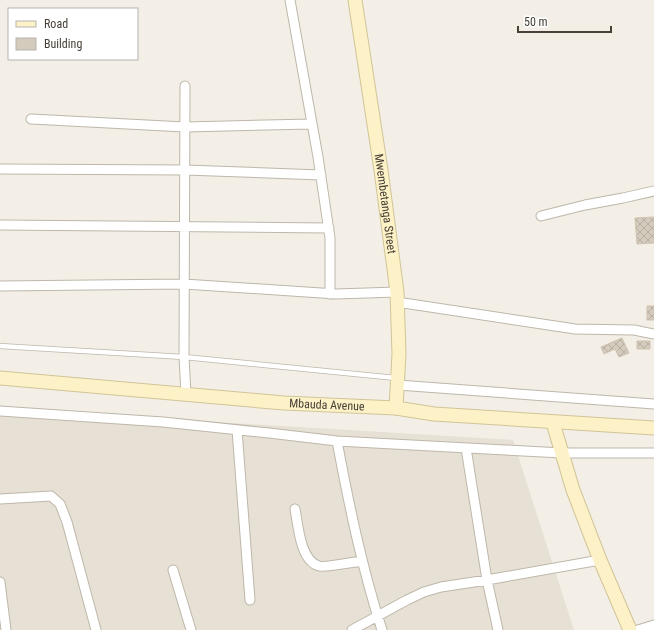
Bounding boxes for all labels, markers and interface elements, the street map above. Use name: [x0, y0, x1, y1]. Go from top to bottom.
legend: [8, 8, 138, 60]
scale bar: [518, 8, 611, 34]
text: 50 m: [524, 15, 548, 29]
text: Road: [44, 17, 68, 31]
text: Building: [44, 37, 82, 51]
street label: Mwembetanga Street: [372, 153, 399, 255]
street label: Mbauda Avenue: [289, 396, 365, 414]

